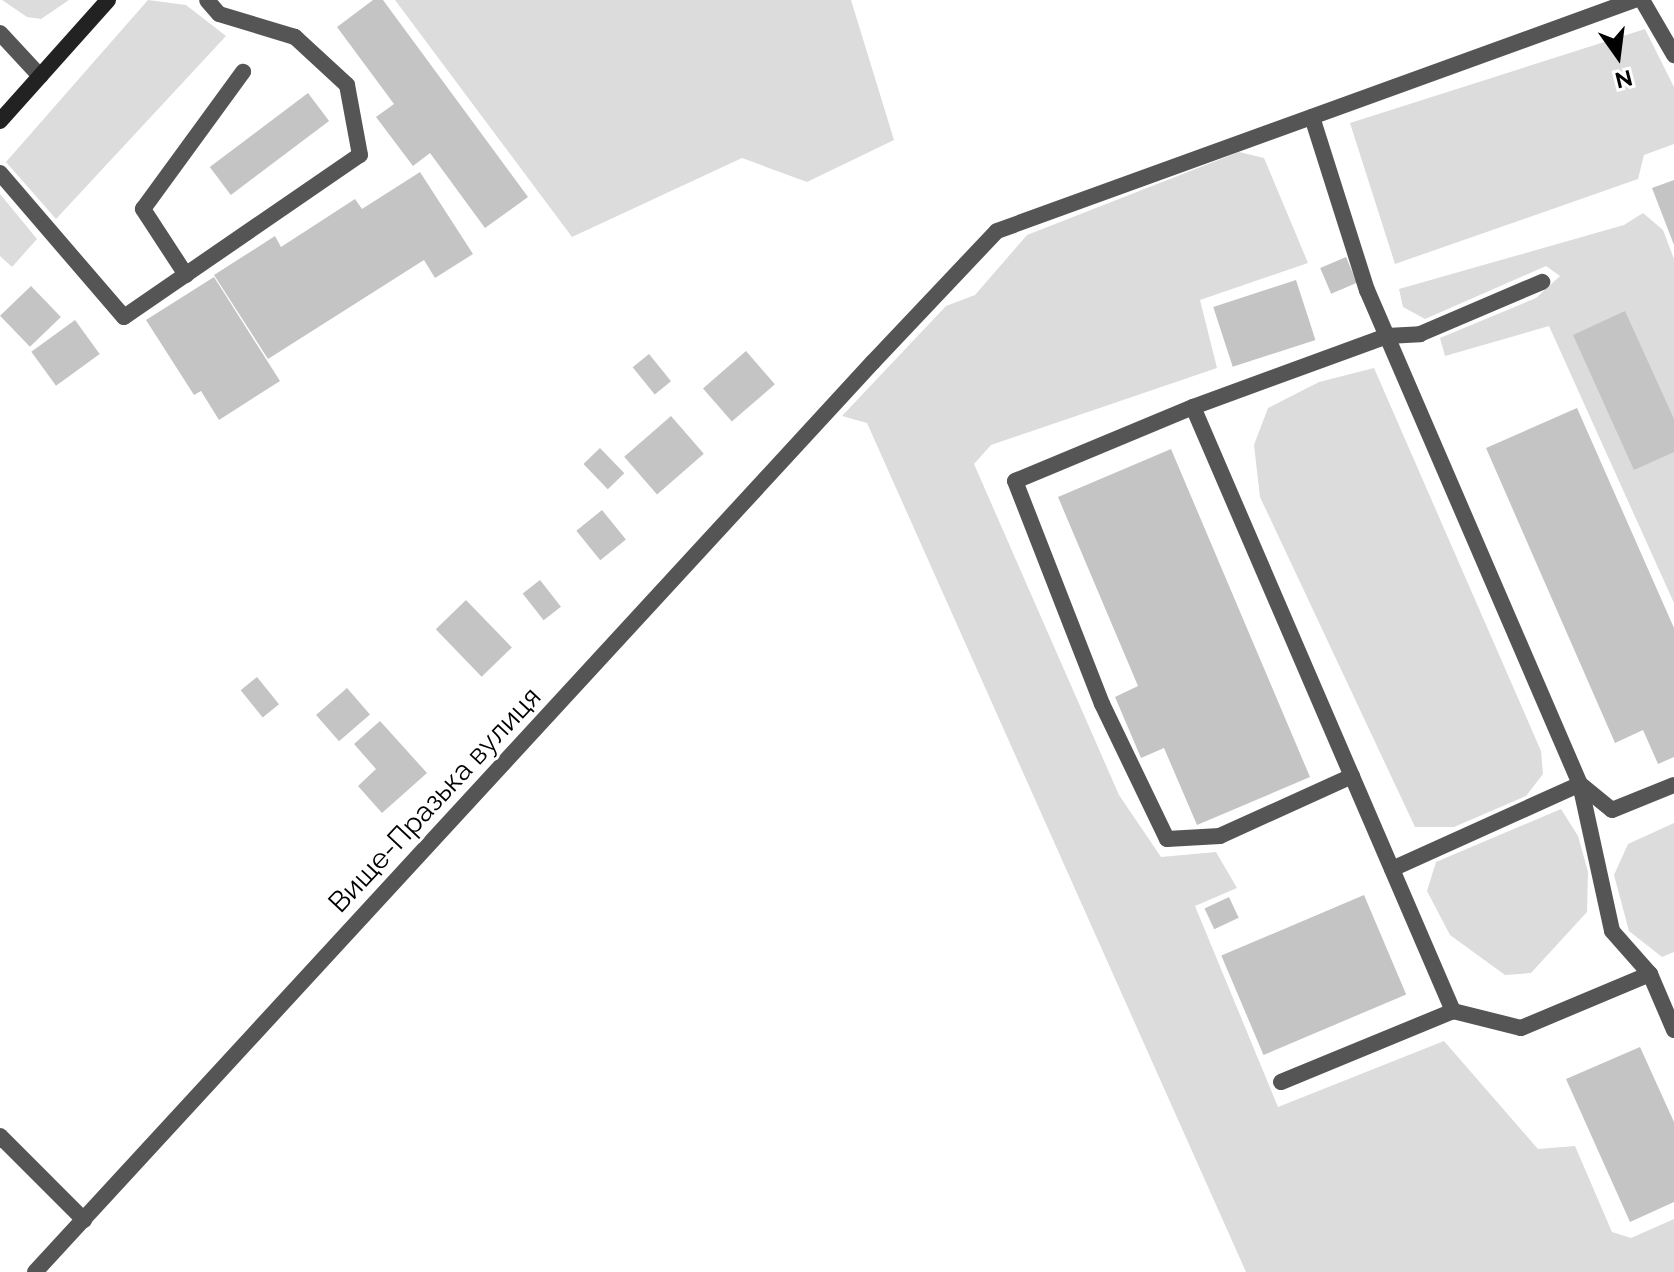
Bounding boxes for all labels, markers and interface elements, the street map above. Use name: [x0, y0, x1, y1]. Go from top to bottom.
north arrow: [1578, 16, 1658, 96]
text: N: [1613, 65, 1635, 94]
street label: Вище-Празька вулиця: [322, 680, 548, 920]

